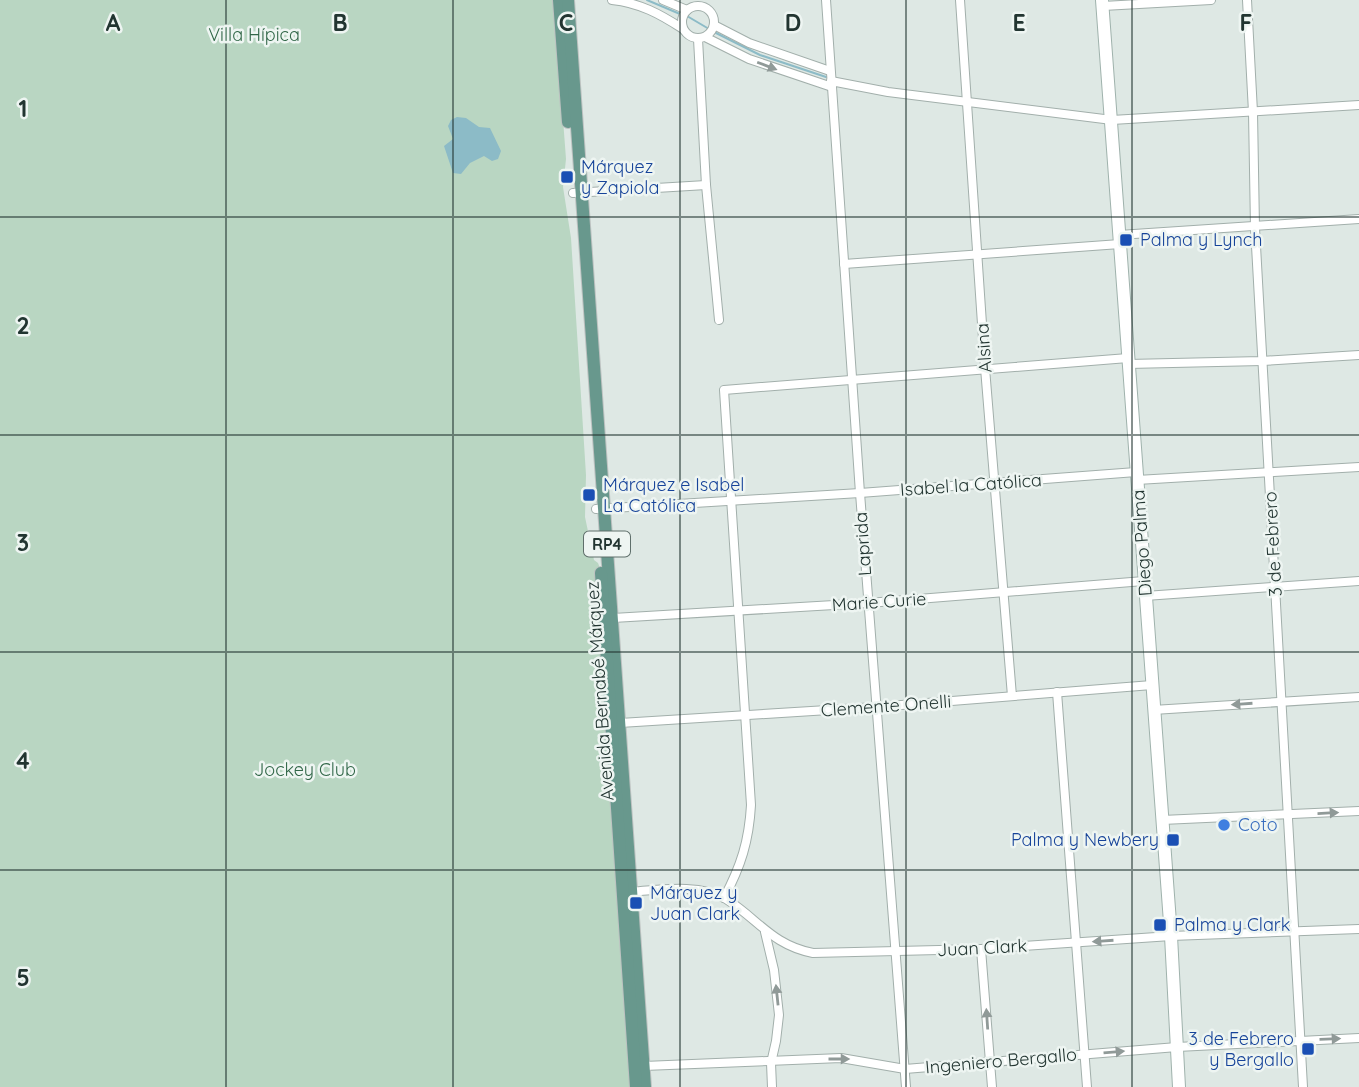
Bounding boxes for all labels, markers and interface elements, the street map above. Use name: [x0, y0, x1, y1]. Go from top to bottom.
text: A: [106, 8, 121, 37]
text: B: [332, 8, 348, 37]
text: C: [559, 8, 573, 37]
text: D: [785, 8, 801, 37]
text: E: [1012, 8, 1026, 37]
text: F: [1240, 8, 1252, 37]
park label: Villa Hípica: [208, 23, 300, 46]
one-way arrow: [756, 61, 777, 72]
text: 1: [19, 94, 27, 123]
place label: Márquez y Zapiola: [581, 155, 659, 199]
marker: Márquez y Zapiola: [559, 169, 575, 185]
place label: Palma y Lynch: [1140, 228, 1262, 251]
marker: Palma y Lynch: [1118, 232, 1134, 248]
text: 2: [16, 311, 30, 340]
street label: Alsina: [970, 323, 997, 373]
street label: Isabel la Católica: [899, 468, 1043, 501]
place label: Márquez e Isabel La Católica: [603, 473, 744, 517]
marker: Márquez e Isabel La Católica: [581, 487, 597, 503]
street label: Diego Palma: [1126, 489, 1157, 597]
street label: 3 de Febrero: [1258, 491, 1287, 597]
street label: Laprida: [849, 511, 876, 577]
text: 3: [17, 528, 29, 557]
road number: RP4: [584, 531, 630, 556]
street label: Avenida Bernabé Márquez: [580, 580, 619, 802]
street label: Marie Curie: [831, 587, 927, 616]
street label: Clemente Onelli: [820, 689, 952, 722]
one-way arrow: [1231, 699, 1253, 710]
text: 4: [16, 746, 30, 775]
park label: Jockey Club: [254, 758, 356, 781]
one-way arrow: [1317, 807, 1339, 818]
place label: Coto: [1238, 813, 1278, 836]
marker: Coto: [1216, 817, 1232, 833]
place label: Palma y Newbery: [1011, 828, 1159, 851]
marker: Palma y Newbery: [1165, 832, 1181, 848]
place label: Márquez y Juan Clark: [650, 881, 740, 925]
marker: Márquez y Juan Clark: [628, 895, 644, 911]
place label: Palma y Clark: [1174, 913, 1290, 936]
marker: Palma y Clark: [1152, 917, 1168, 933]
street label: Juan Clark: [936, 934, 1028, 961]
one-way arrow: [1092, 936, 1114, 947]
text: 5: [16, 963, 30, 992]
one-way arrow: [772, 984, 783, 1006]
one-way arrow: [981, 1008, 992, 1030]
place label: 3 de Febrero y Bergallo: [1189, 1027, 1294, 1071]
one-way arrow: [1319, 1034, 1341, 1045]
marker: 3 de Febrero y Bergallo: [1300, 1041, 1316, 1057]
street label: Ingeniero Bergallo: [924, 1042, 1078, 1079]
one-way arrow: [1103, 1046, 1125, 1057]
one-way arrow: [828, 1053, 850, 1065]

